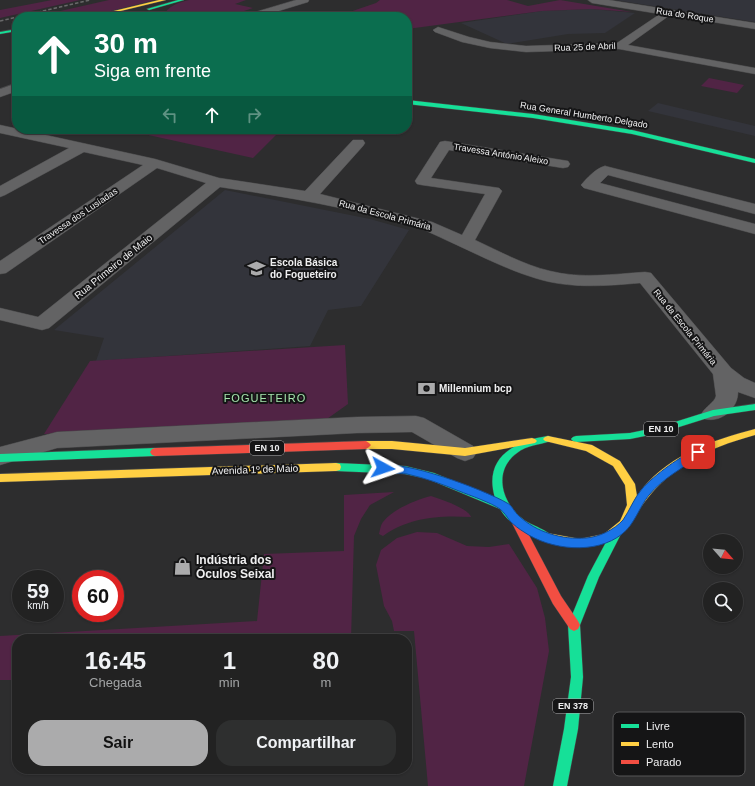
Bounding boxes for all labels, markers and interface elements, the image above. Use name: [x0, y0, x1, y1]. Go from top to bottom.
street label: Rua do Roque: [656, 6, 714, 24]
icon: ahead: [28, 28, 80, 80]
text: 30 m: [94, 28, 158, 59]
street label: Rua 25 de Abril: [554, 41, 616, 53]
text: Siga em frente: [94, 61, 211, 81]
street label: Rua General Humberto Delgado: [519, 100, 649, 130]
icon: left: [159, 104, 181, 126]
icon: ahead: [201, 104, 223, 126]
icon: right: [243, 104, 265, 126]
street label: Travessa António Aleixo: [453, 142, 549, 166]
street label: Travessa dos Lusíadas: [37, 186, 120, 246]
street label: Rua da Escola Primária: [338, 198, 432, 232]
street label: Rua Primeiro de Maio: [72, 231, 155, 301]
place label: Escola Básica do Fogueteiro: [270, 257, 338, 280]
school or university icon: Escola Básica do Fogueteiro: [247, 258, 267, 278]
street label: Rua da Escola Primária: [651, 287, 719, 367]
bank icon: Millennium bcp: [416, 378, 436, 398]
place label: Millennium bcp: [439, 383, 512, 394]
district label: FOGUETEIRO: [224, 392, 306, 404]
road number: EN 10: [644, 422, 678, 436]
pin: [681, 435, 715, 469]
road number: EN 10: [250, 441, 284, 455]
icon: arrive: [687, 441, 709, 463]
position arrow: [362, 447, 404, 489]
street label: Avenida 1º de Maio: [212, 462, 299, 477]
north arrow: [703, 534, 743, 574]
map controls: [703, 534, 743, 622]
place label: Indústria dos Óculos Seixal: [196, 553, 275, 581]
shop icon: Indústria dos Óculos Seixal: [173, 557, 193, 577]
speed limit sign: 60: [72, 570, 124, 622]
text: 59: [27, 580, 49, 602]
button: search: [703, 582, 743, 622]
text: km/h: [27, 600, 49, 611]
text: 16:45: [85, 647, 146, 674]
text: 1: [223, 647, 236, 674]
text: 80: [313, 647, 339, 674]
text: Chegada: [89, 675, 142, 690]
text: min: [219, 675, 240, 690]
text: m: [320, 675, 331, 690]
road number: EN 378: [553, 699, 593, 713]
legend: [613, 712, 745, 776]
button: Sair: [28, 720, 208, 766]
button: Compartilhar: [216, 720, 396, 766]
text: Livre: [646, 720, 670, 732]
text: Lento: [646, 738, 674, 750]
text: Parado: [646, 756, 681, 768]

